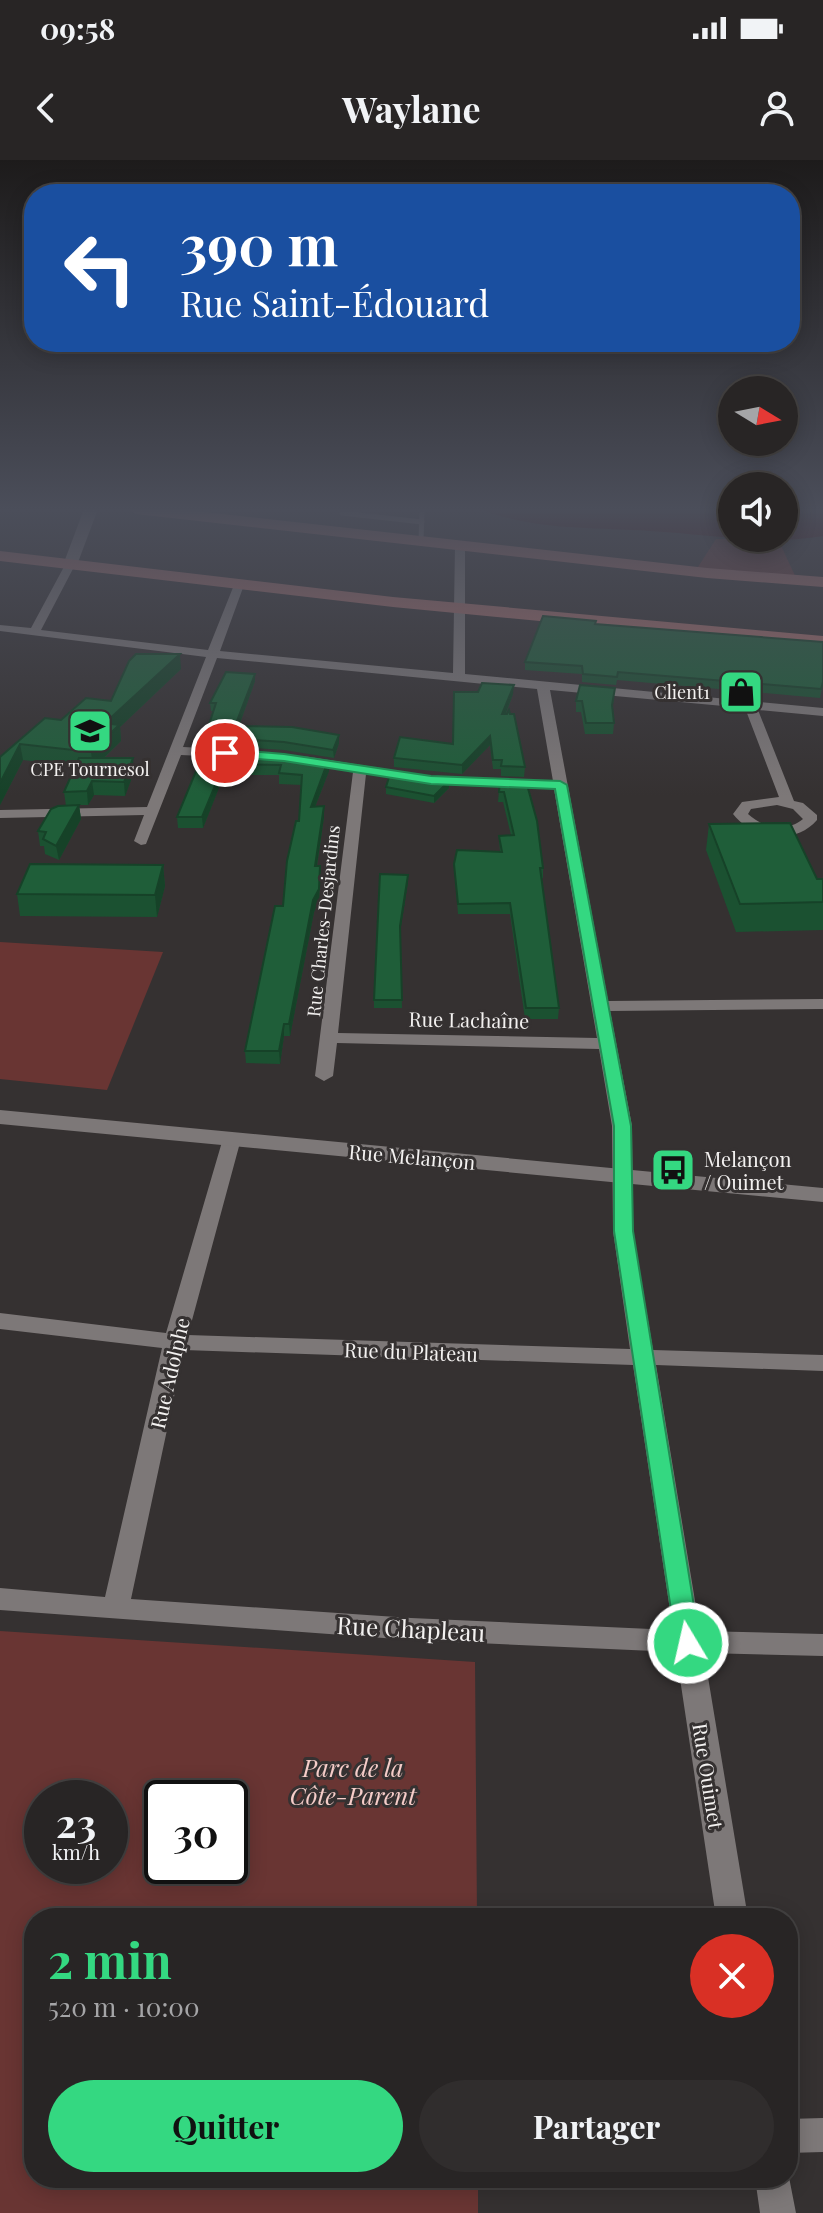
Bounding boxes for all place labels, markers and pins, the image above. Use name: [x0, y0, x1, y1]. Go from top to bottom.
shop icon: Client1: [717, 668, 765, 716]
place label: Client1: [654, 680, 710, 704]
school or university icon: CPE Tournesol: [66, 707, 114, 755]
pin: [191, 719, 259, 787]
place label: CPE Tournesol: [30, 757, 150, 781]
place label: Melançon / Ouimet: [704, 1145, 791, 1195]
bus stop icon: Melançon / Ouimet: [649, 1146, 697, 1194]

